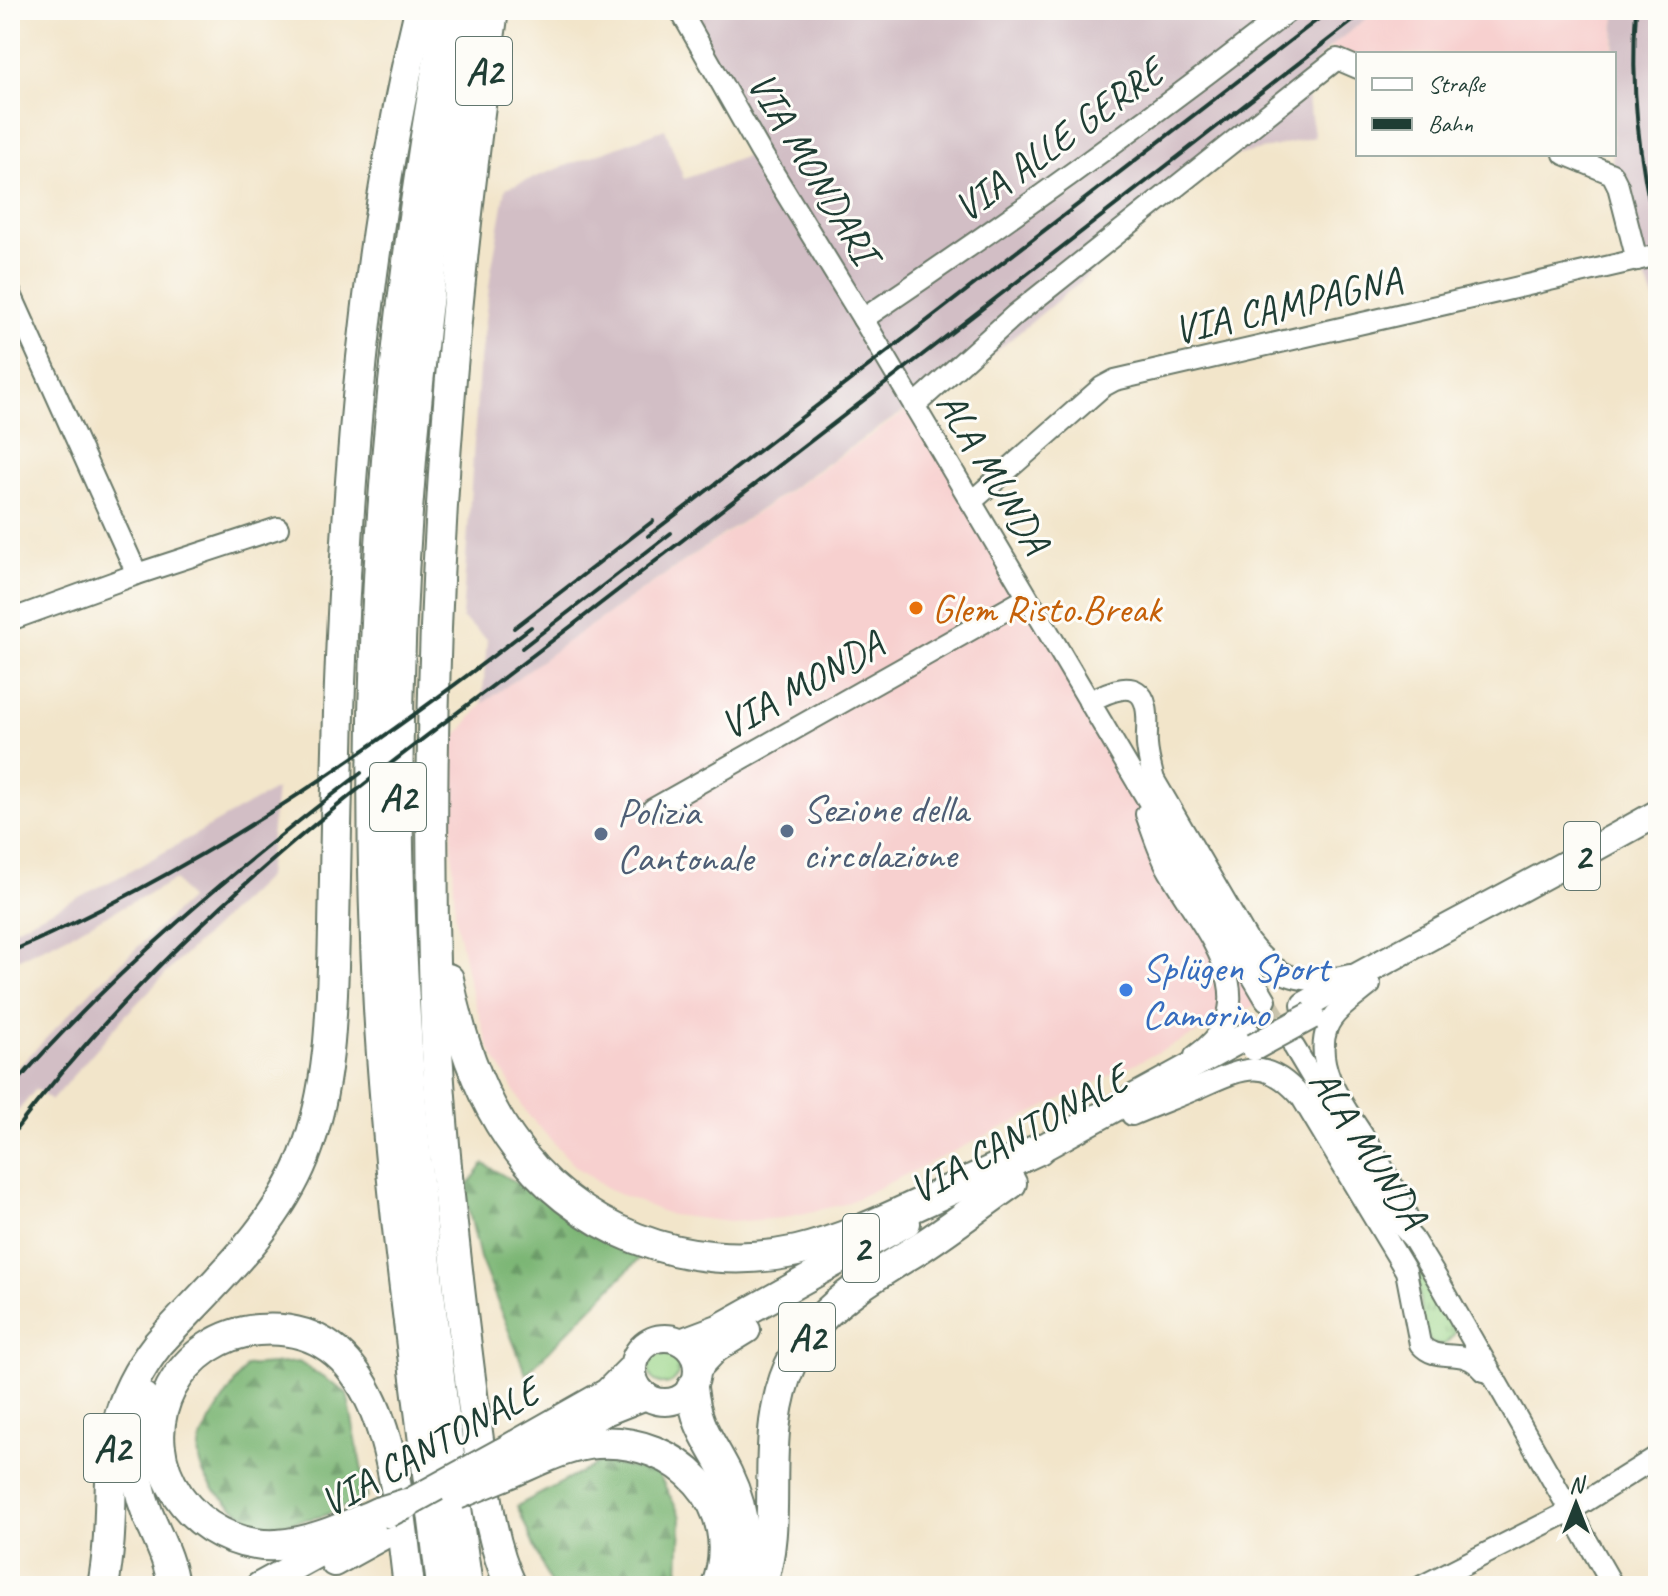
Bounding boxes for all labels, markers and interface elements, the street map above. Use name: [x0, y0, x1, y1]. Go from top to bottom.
road number: A2: [456, 37, 512, 105]
street label: VIA ALLE GERRE: [944, 44, 1177, 233]
legend: [1356, 52, 1616, 156]
street label: VIA MONDARI: [736, 63, 894, 279]
text: Straße: [1428, 69, 1487, 99]
text: Bahn: [1428, 109, 1473, 139]
street label: VIA CAMPAGNA: [1169, 254, 1407, 355]
street label: ALA MUNDA: [925, 382, 1062, 564]
place label: Glem Risto.Break: [932, 584, 1163, 634]
marker: Glem Risto.Break: [907, 599, 925, 617]
street label: VIA MONDA: [711, 619, 894, 750]
road number: A2: [370, 763, 426, 831]
place label: Sezione della circolazione: [803, 784, 972, 880]
place label: Polizia Cantonale: [617, 787, 756, 883]
marker: Sezione della circolazione: [778, 822, 796, 840]
road number: 2: [1564, 822, 1600, 890]
marker: Polizia Cantonale: [592, 825, 610, 843]
place label: Splügen Sport Camorino: [1142, 943, 1333, 1039]
marker: Splügen Sport Camorino: [1117, 981, 1135, 999]
street label: VIA CANTONALE: [900, 1051, 1141, 1215]
street label: ALA MUNDA: [1298, 1059, 1439, 1239]
road number: 2: [843, 1214, 879, 1282]
road number: A2: [779, 1303, 835, 1371]
street label: VIA CANTONALE: [311, 1364, 552, 1528]
road number: A2: [84, 1414, 140, 1482]
north arrow: [1536, 1464, 1616, 1544]
text: N: [1569, 1471, 1586, 1499]

